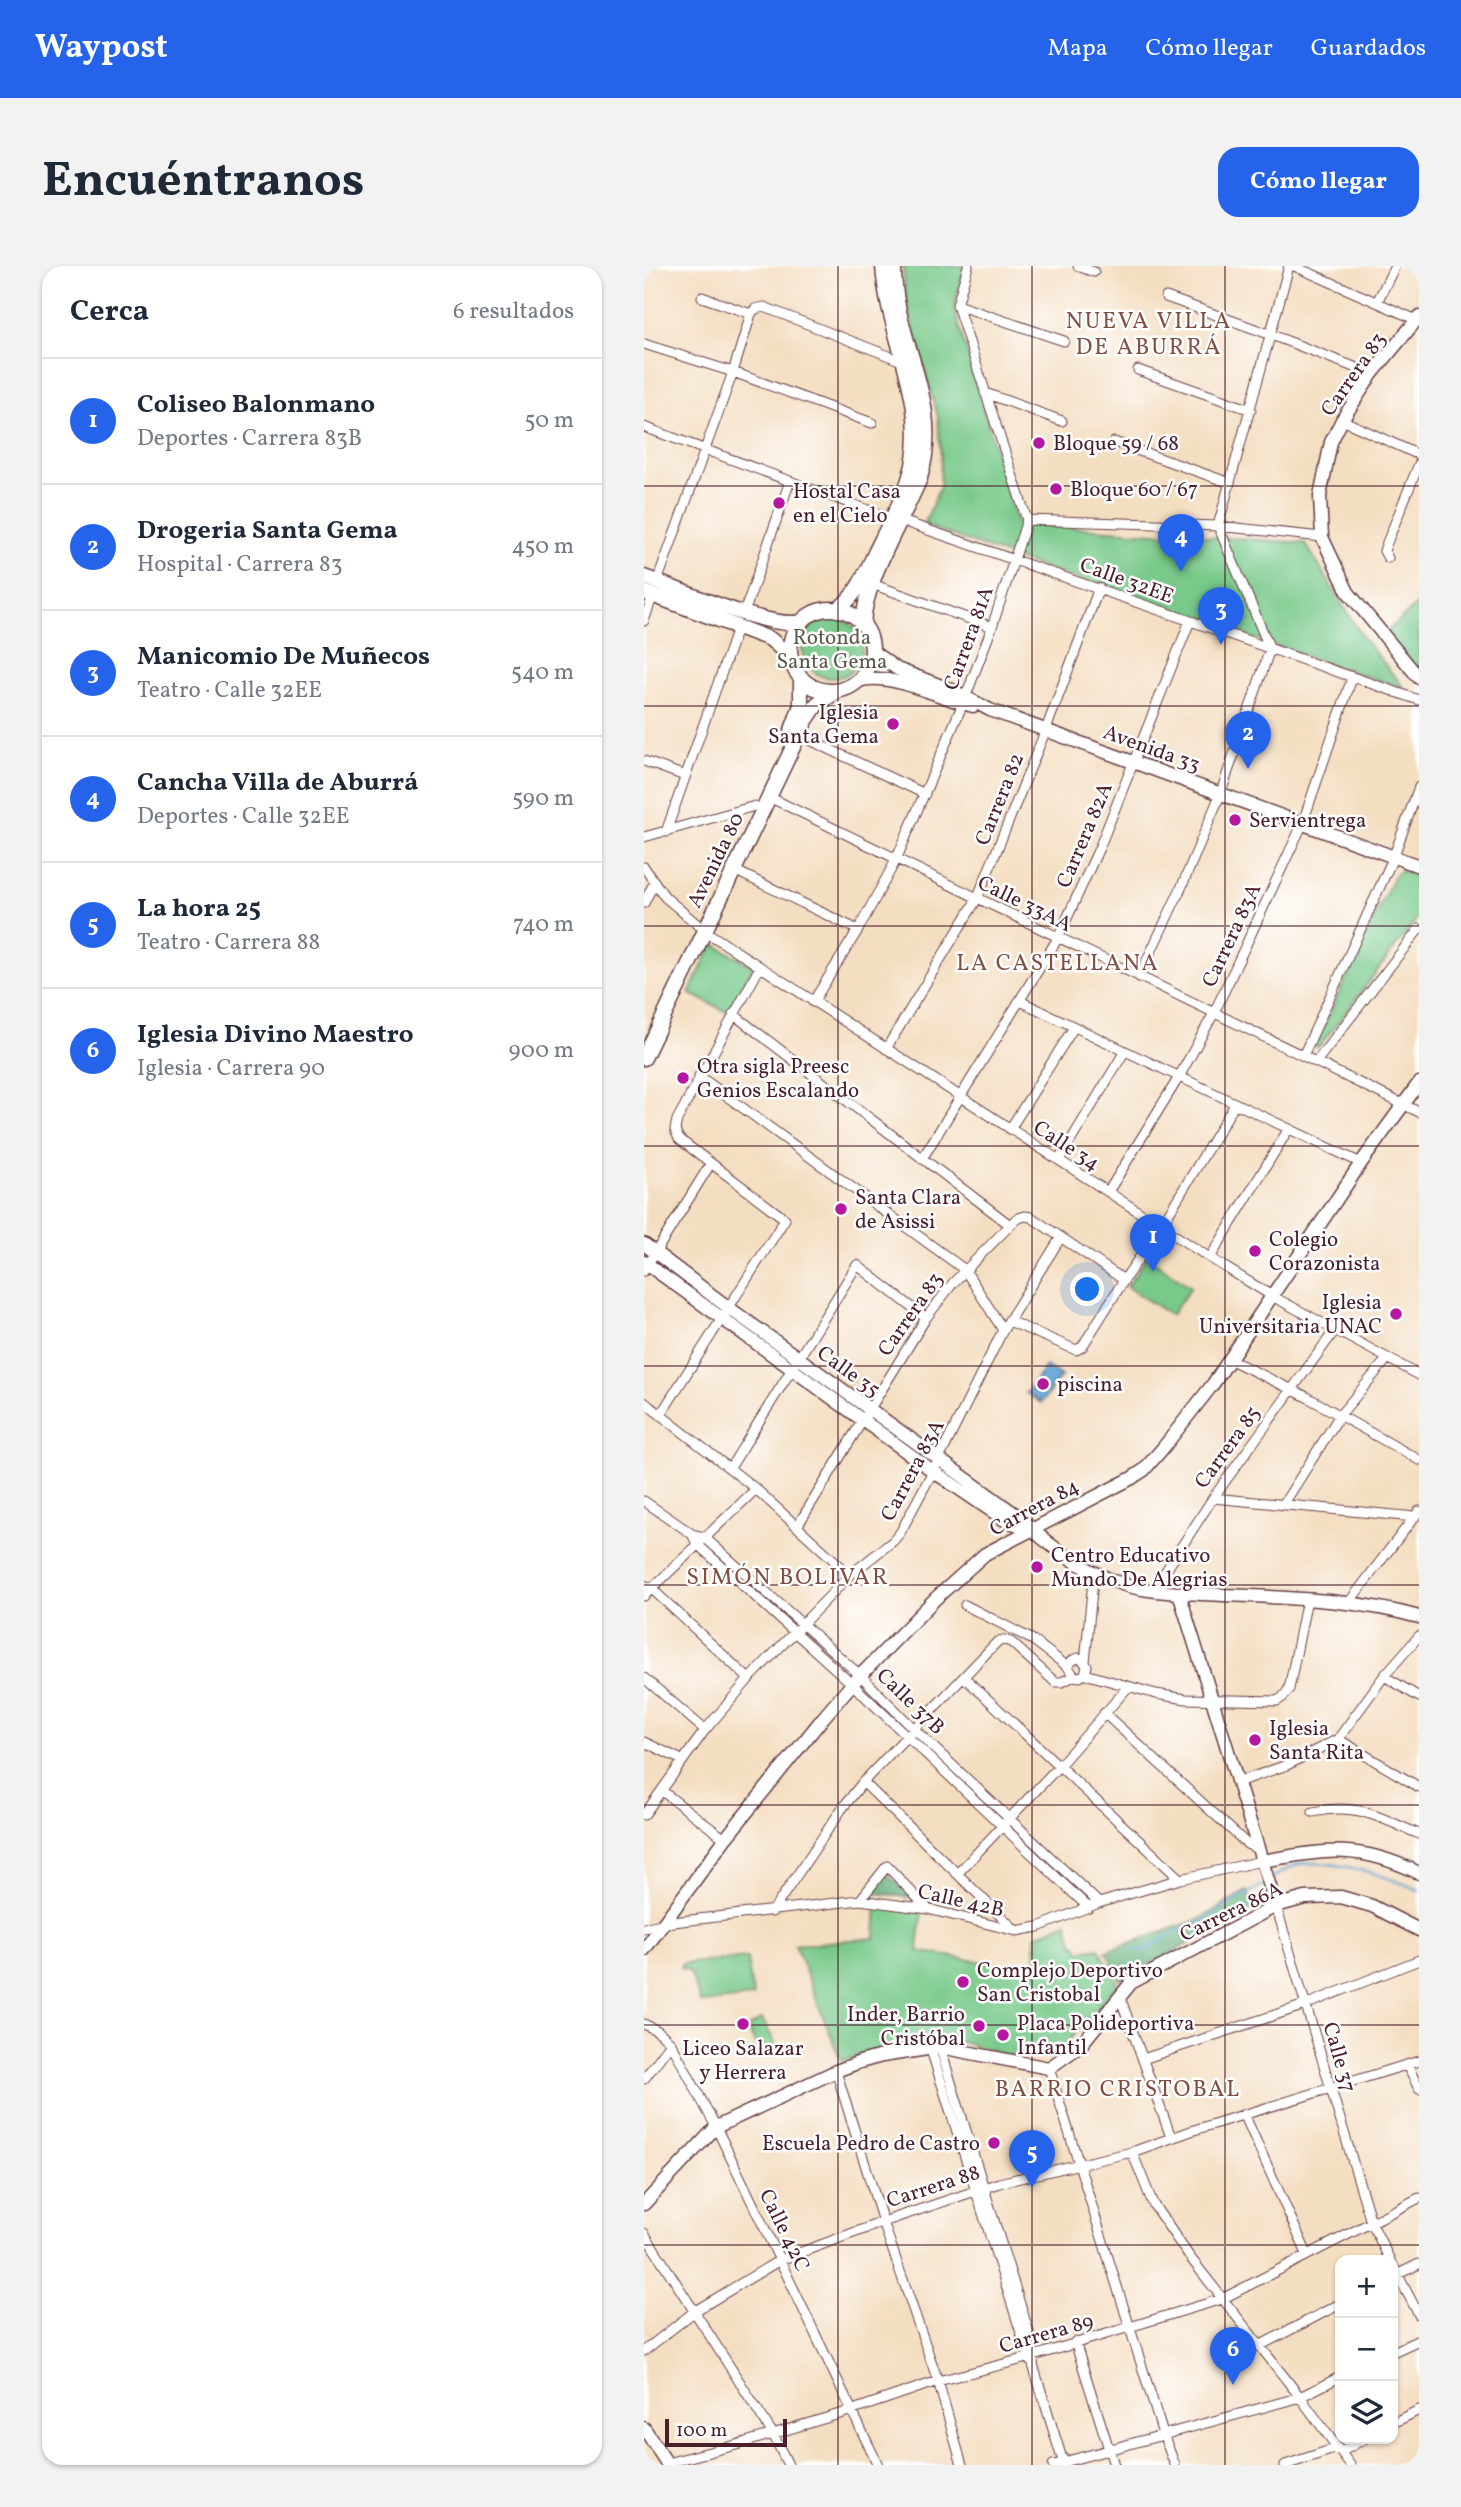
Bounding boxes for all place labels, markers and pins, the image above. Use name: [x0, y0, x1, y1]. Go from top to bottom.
place label: Bloque 59 / 68: [1053, 430, 1179, 459]
marker: Bloque 59 / 68: [1031, 435, 1047, 451]
place label: Bloque 60 / 67: [1070, 476, 1198, 505]
place label: Hostal Casa en el Cielo: [793, 478, 901, 531]
marker: Bloque 60 / 67: [1048, 481, 1064, 497]
marker: Hostal Casa en el Cielo: [771, 495, 787, 511]
pin: 4: [1158, 514, 1204, 572]
pin: 3: [1198, 587, 1244, 645]
place label: Iglesia Santa Gema: [768, 699, 879, 752]
pin: 2: [1225, 711, 1271, 769]
marker: Iglesia Santa Gema: [885, 716, 901, 732]
place label: Servientrega: [1249, 807, 1367, 836]
marker: Servientrega: [1227, 812, 1243, 828]
place label: Otra sigla Preesc Genios Escalando: [697, 1053, 859, 1106]
marker: Otra sigla Preesc Genios Escalando: [675, 1070, 691, 1086]
place label: Santa Clara de Asissi: [855, 1184, 961, 1237]
marker: Santa Clara de Asissi: [833, 1201, 849, 1217]
pin: 1: [1130, 1214, 1176, 1272]
place label: Colegio Corazonista: [1269, 1226, 1381, 1279]
marker: Colegio Corazonista: [1247, 1243, 1263, 1259]
place label: Iglesia Universitaria UNAC: [1199, 1289, 1382, 1342]
marker: Iglesia Universitaria UNAC: [1388, 1306, 1404, 1322]
place label: piscina: [1057, 1371, 1123, 1400]
marker: piscina: [1035, 1376, 1051, 1392]
place label: Centro Educativo Mundo De Alegrias: [1051, 1542, 1228, 1595]
marker: Centro Educativo Mundo De Alegrias: [1029, 1559, 1045, 1575]
place label: Iglesia Santa Rita: [1269, 1715, 1364, 1768]
marker: Iglesia Santa Rita: [1247, 1732, 1263, 1748]
place label: Complejo Deportivo San Cristobal: [977, 1957, 1163, 2010]
marker: Complejo Deportivo San Cristobal: [955, 1974, 971, 1990]
place label: Inder, Barrio Cristóbal: [847, 2001, 965, 2054]
place label: Placa Polideportiva Infantil: [1017, 2010, 1194, 2063]
marker: Liceo Salazar y Herrera: [735, 2016, 751, 2032]
marker: Inder, Barrio Cristóbal: [971, 2018, 987, 2034]
marker: Placa Polideportiva Infantil: [995, 2027, 1011, 2043]
place label: Liceo Salazar y Herrera: [682, 2035, 804, 2088]
place label: Escuela Pedro de Castro: [762, 2130, 980, 2159]
pin: 5: [1009, 2130, 1055, 2188]
marker: Escuela Pedro de Castro: [986, 2135, 1002, 2151]
pin: 6: [1210, 2327, 1256, 2385]

